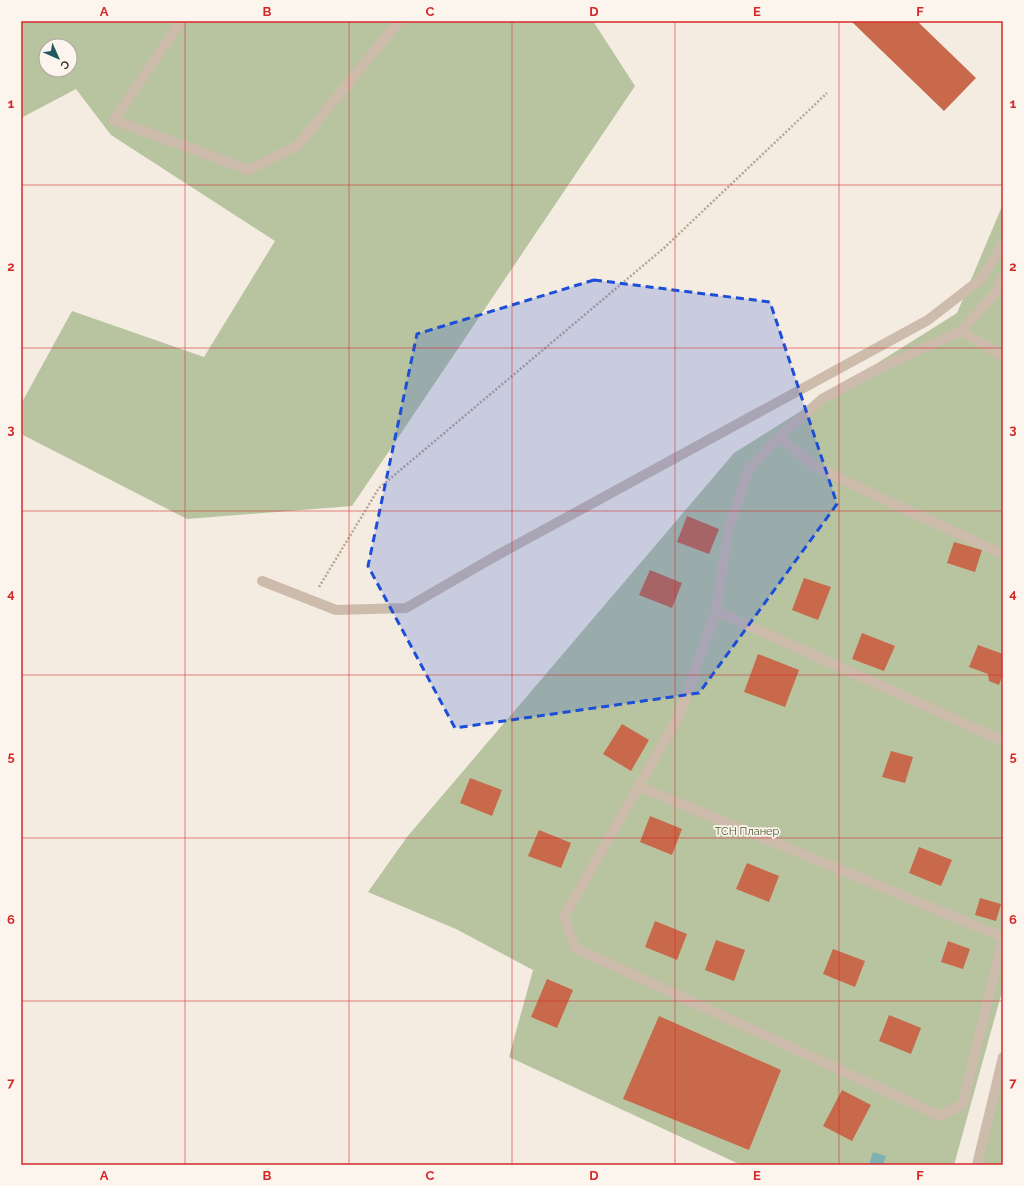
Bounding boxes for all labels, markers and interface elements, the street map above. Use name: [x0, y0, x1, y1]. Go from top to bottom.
text: A: [100, 4, 109, 19]
text: B: [263, 4, 272, 19]
text: C: [426, 4, 435, 19]
text: D: [589, 4, 599, 19]
text: E: [753, 4, 761, 19]
text: F: [916, 4, 924, 19]
north arrow: [38, 38, 78, 78]
text: С: [57, 57, 72, 72]
text: 1: [8, 96, 15, 111]
text: 1: [1010, 96, 1017, 111]
text: 2: [7, 259, 15, 274]
text: 2: [1009, 259, 1017, 274]
text: 3: [7, 422, 15, 437]
text: 3: [1009, 422, 1017, 437]
text: 4: [7, 586, 15, 601]
text: 4: [1009, 586, 1017, 601]
text: 5: [7, 749, 15, 764]
text: 5: [1009, 749, 1017, 764]
park label: ТСН Планер: [715, 825, 780, 838]
text: 6: [7, 912, 15, 927]
text: 6: [1009, 912, 1017, 927]
text: 7: [7, 1075, 15, 1090]
text: 7: [1009, 1075, 1017, 1090]
text: A: [100, 1168, 109, 1183]
text: B: [263, 1168, 272, 1183]
text: C: [426, 1168, 435, 1183]
text: D: [589, 1168, 599, 1183]
text: E: [753, 1168, 761, 1183]
text: F: [916, 1168, 924, 1183]

